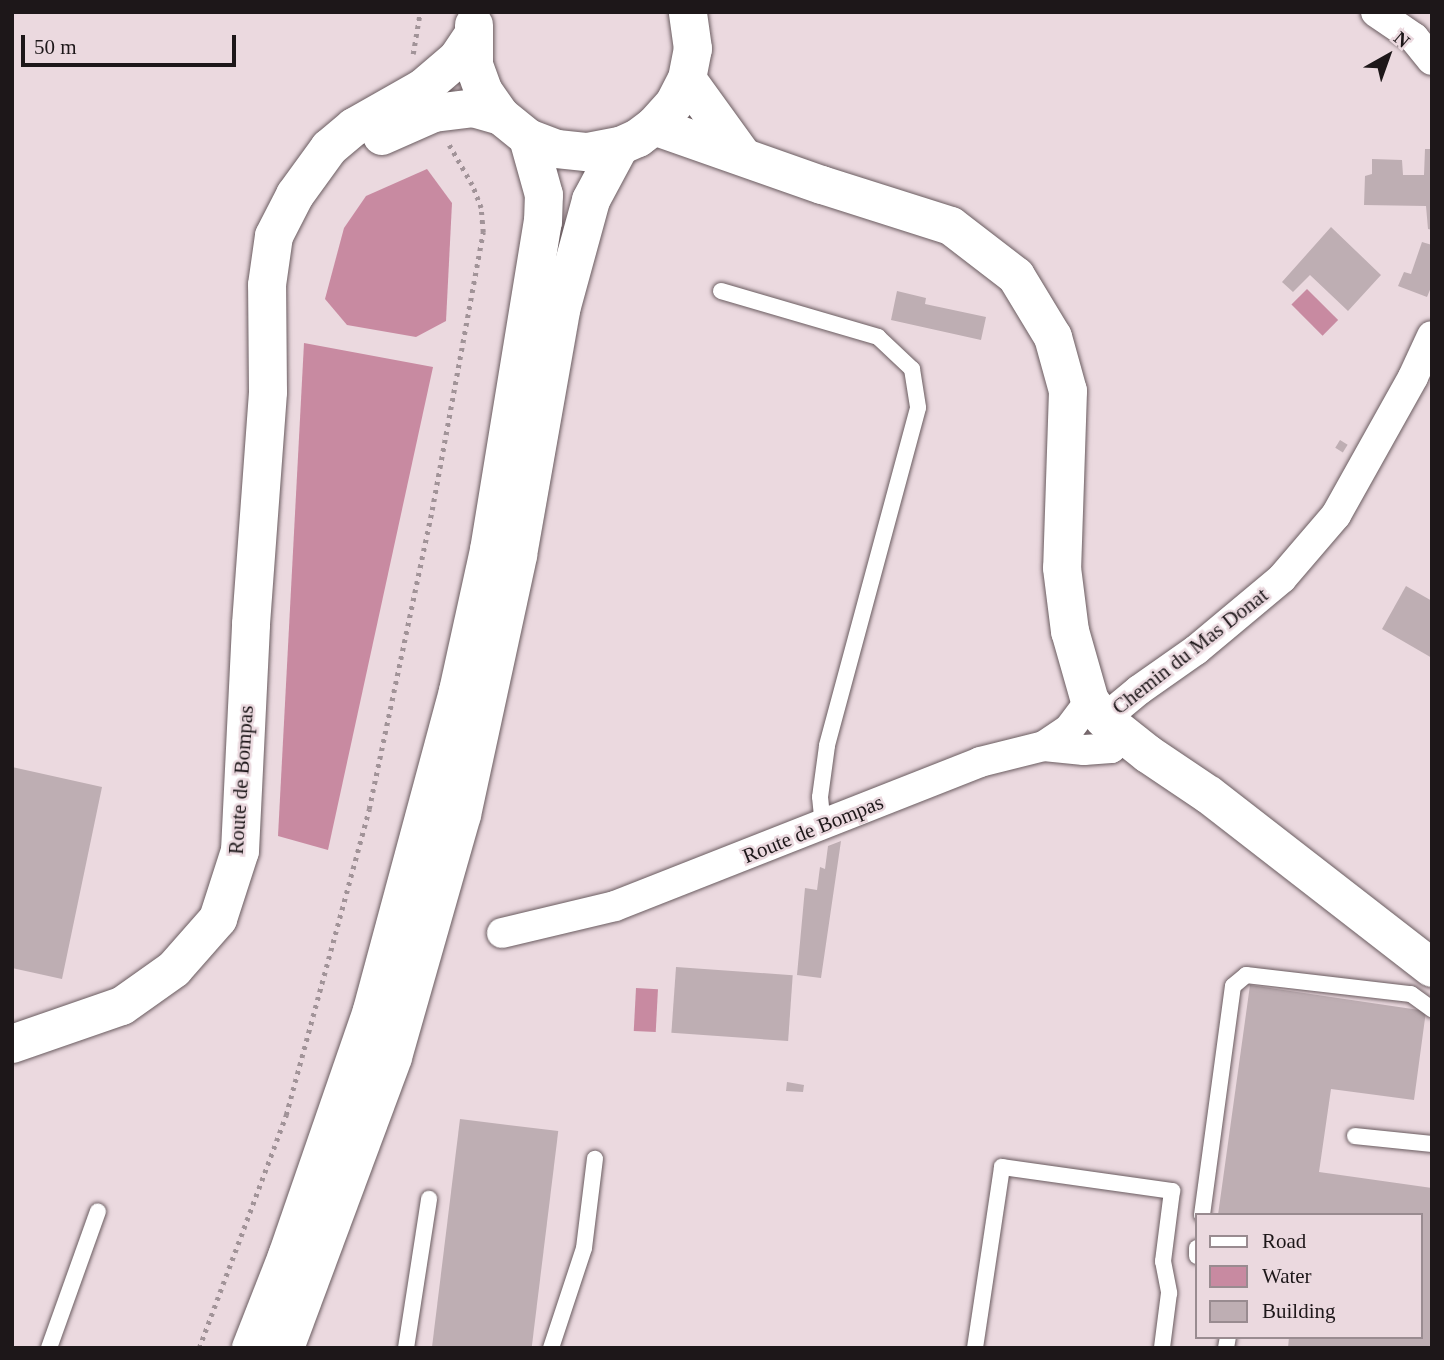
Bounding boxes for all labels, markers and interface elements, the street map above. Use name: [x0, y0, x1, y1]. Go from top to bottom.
scale bar: [24, 21, 240, 65]
north arrow: [1353, 21, 1423, 91]
text: N: [1390, 27, 1414, 52]
text: 50 m: [34, 35, 77, 59]
street label: Chemin du Mas Donat: [1107, 582, 1273, 720]
street label: Route de Bompas: [223, 705, 259, 855]
street label: Route de Bompas: [739, 789, 887, 869]
legend: [1196, 1213, 1423, 1339]
text: Road: [1262, 1229, 1306, 1253]
text: Water: [1262, 1264, 1312, 1288]
text: Building: [1262, 1299, 1336, 1323]

